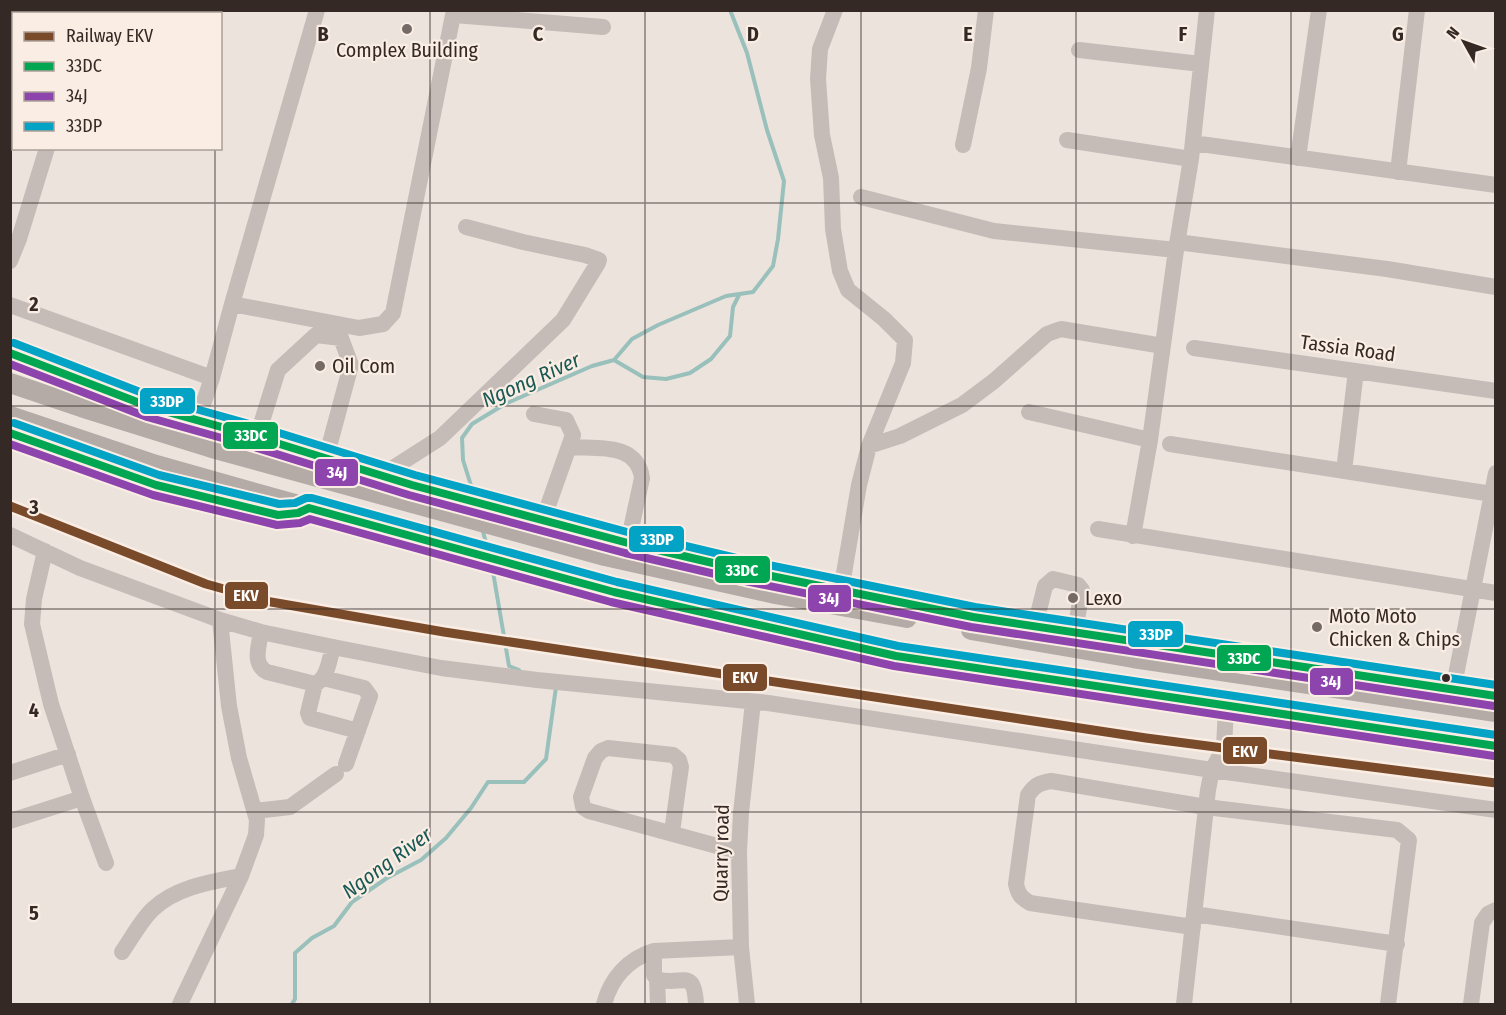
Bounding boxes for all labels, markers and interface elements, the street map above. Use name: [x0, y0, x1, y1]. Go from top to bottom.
legend: [12, 12, 222, 150]
north arrow: [1434, 12, 1494, 72]
text: B: [317, 22, 329, 46]
marker: Complex Building: [400, 22, 414, 36]
text: C: [533, 22, 544, 46]
text: D: [747, 22, 759, 46]
text: E: [963, 22, 973, 46]
text: F: [1179, 22, 1188, 46]
text: G: [1392, 22, 1404, 46]
text: N: [1443, 23, 1463, 42]
text: Railway EKV: [66, 25, 154, 47]
place label: Complex Building: [336, 38, 479, 62]
text: 33DC: [66, 55, 102, 77]
text: 34J: [66, 85, 88, 107]
text: 33DP: [66, 115, 102, 137]
text: 2: [28, 292, 39, 316]
street label: Tassia Road: [1299, 329, 1397, 367]
water label: Ngong River: [478, 347, 585, 413]
place label: Oil Com: [332, 354, 395, 378]
marker: Oil Com: [313, 359, 327, 373]
line badge: 33DP: [139, 387, 196, 415]
text: 33DP: [149, 392, 184, 411]
line badge: 33DC: [222, 421, 279, 450]
text: 33DC: [233, 426, 268, 445]
line badge: 34J: [314, 458, 359, 487]
text: 34J: [326, 463, 347, 482]
text: 3: [28, 495, 39, 519]
line badge: 33DP: [628, 525, 685, 553]
text: 33DP: [639, 530, 674, 549]
line badge: 33DC: [714, 555, 771, 584]
text: 33DC: [724, 561, 759, 580]
line badge: EKV: [224, 581, 269, 610]
line badge: 34J: [807, 584, 852, 613]
text: EKV: [233, 586, 259, 605]
place label: Lexo: [1085, 586, 1122, 610]
text: 34J: [818, 589, 839, 608]
marker: Lexo: [1066, 591, 1080, 605]
place label: Moto Moto Chicken & Chips: [1329, 604, 1460, 651]
line badge: 33DP: [1127, 620, 1184, 648]
marker: Moto Moto Chicken & Chips: [1310, 620, 1324, 634]
text: 33DP: [1138, 625, 1173, 644]
line badge: 33DC: [1216, 644, 1272, 672]
text: 33DC: [1226, 649, 1261, 668]
line badge: EKV: [722, 663, 768, 692]
line badge: 34J: [1309, 667, 1354, 696]
text: EKV: [732, 668, 758, 687]
text: 34J: [1320, 672, 1341, 691]
unlabelled marker: [1440, 672, 1452, 684]
text: 4: [29, 698, 39, 722]
line badge: EKV: [1222, 736, 1268, 765]
text: EKV: [1232, 742, 1258, 761]
street label: Quarry road: [708, 804, 734, 902]
water label: Ngong River: [337, 821, 438, 904]
text: 5: [29, 901, 39, 925]

